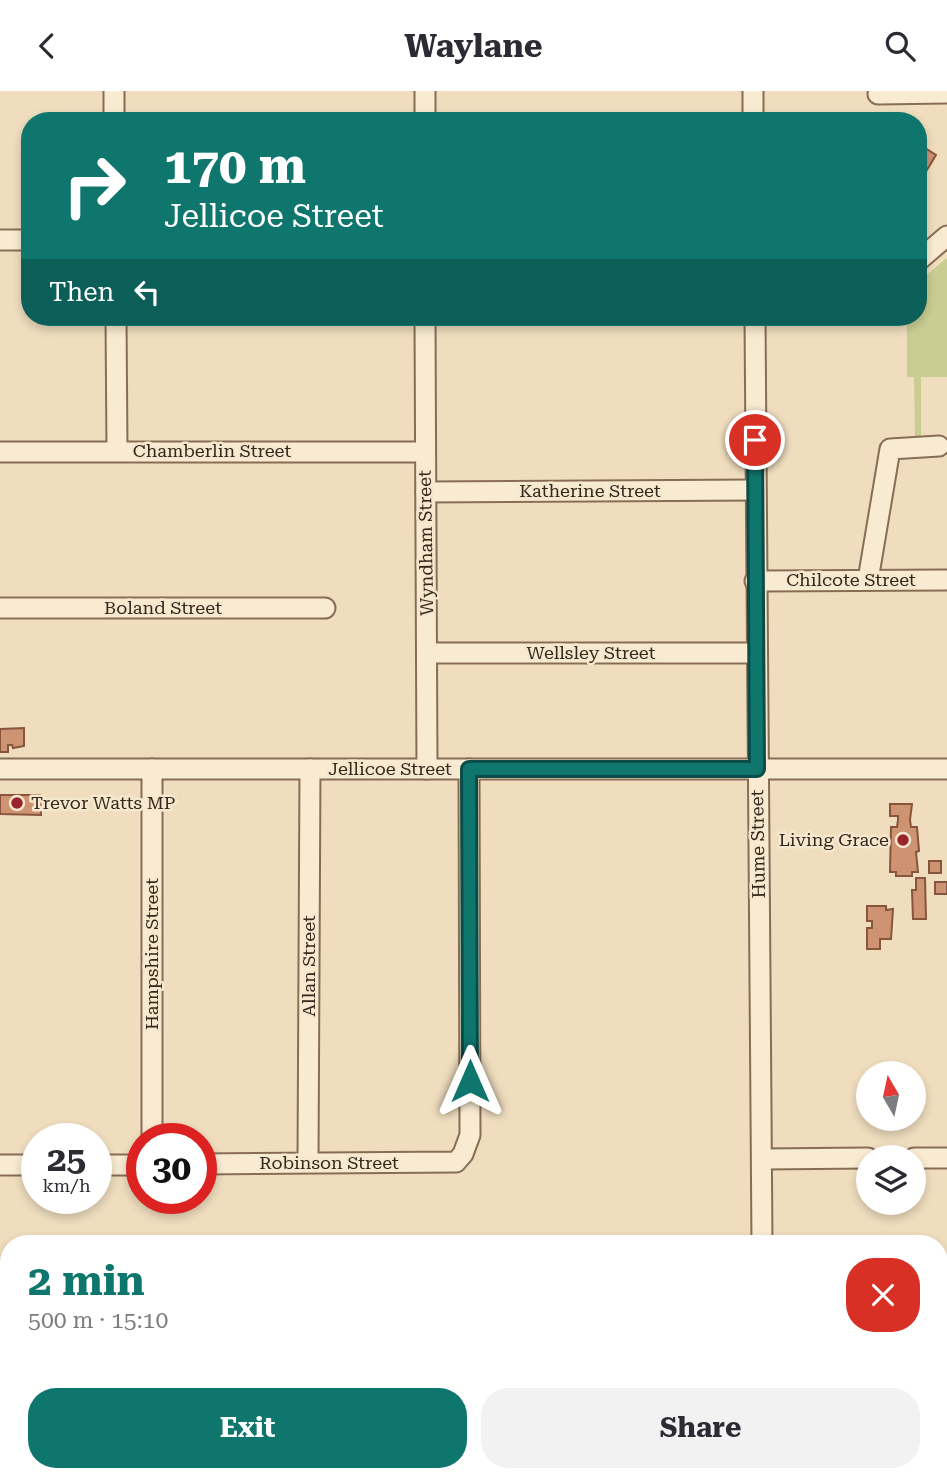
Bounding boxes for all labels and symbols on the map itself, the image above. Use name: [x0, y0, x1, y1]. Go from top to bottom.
pin: [725, 410, 785, 470]
street label: Chamberlin Street: [133, 440, 291, 461]
street label: Wyndham Street: [414, 470, 437, 616]
street label: Katherine Street: [519, 480, 661, 501]
street label: Chilcote Street: [786, 569, 916, 590]
street label: Boland Street: [104, 597, 222, 618]
street label: Wellsley Street: [527, 642, 656, 663]
street label: Jellicoe Street: [328, 758, 452, 779]
street label: Hume Street: [746, 789, 769, 898]
place label: Trevor Watts MP: [31, 792, 175, 813]
marker: Trevor Watts MP: [9, 795, 25, 811]
place label: Living Grace: [779, 829, 889, 850]
marker: Living Grace: [895, 832, 911, 848]
street label: Hampshire Street: [141, 878, 162, 1030]
street label: Allan Street: [298, 915, 319, 1017]
position arrow: [433, 1044, 507, 1118]
north arrow: [856, 1061, 926, 1131]
speed limit sign: 30: [126, 1123, 217, 1214]
street label: Robinson Street: [259, 1152, 399, 1173]

